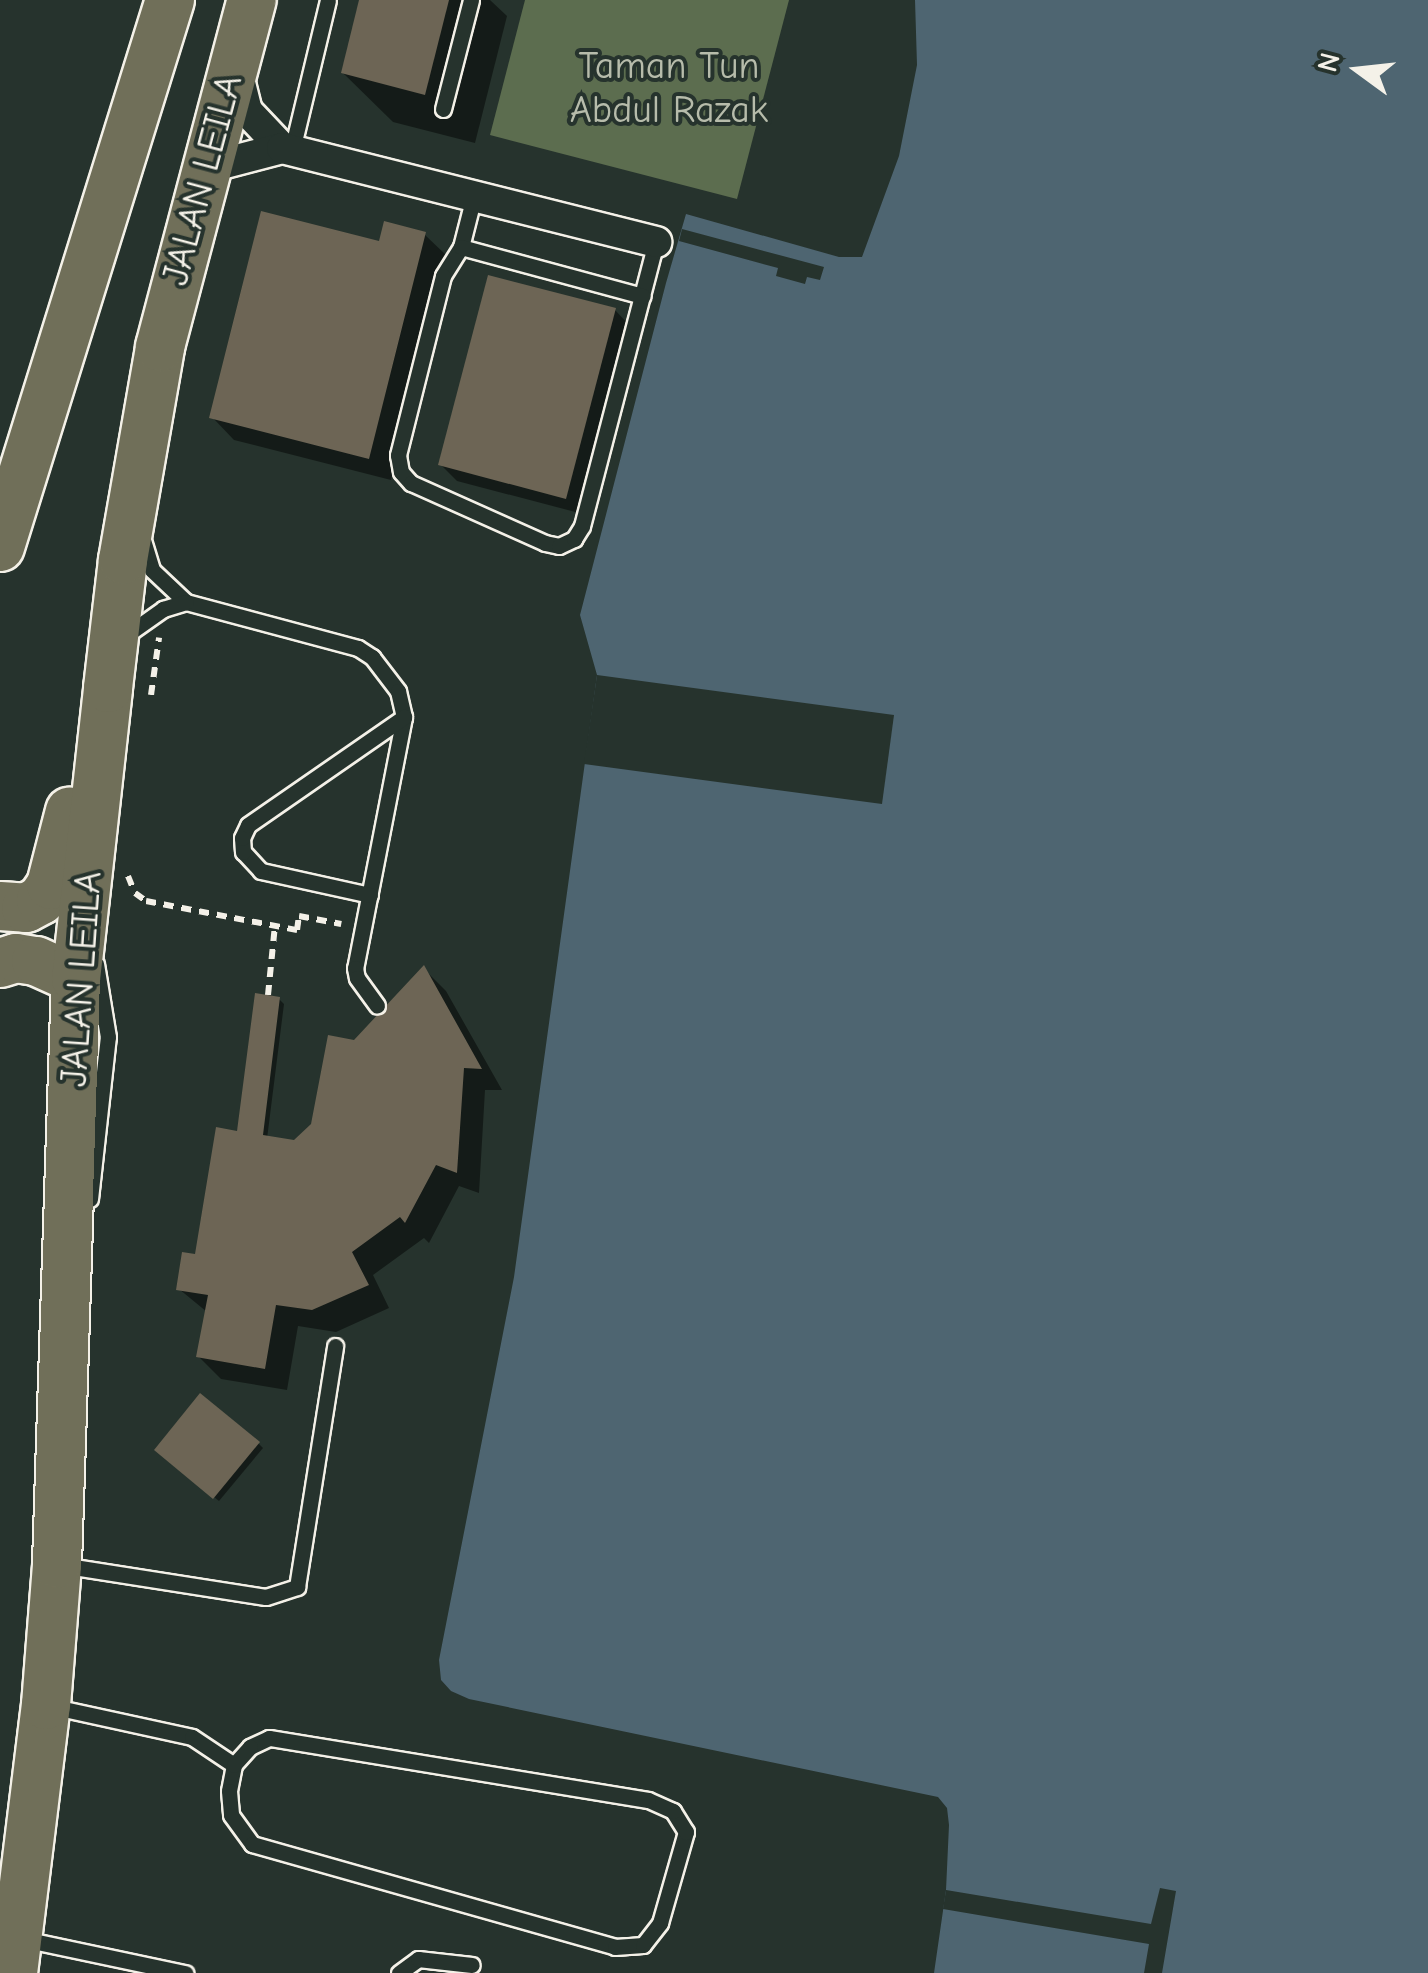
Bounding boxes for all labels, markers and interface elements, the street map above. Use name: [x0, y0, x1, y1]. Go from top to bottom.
north arrow: [1308, 20, 1408, 120]
park label: Taman Tun Abdul Razak: [570, 44, 768, 133]
text: N: [1311, 49, 1347, 75]
street label: JALAN LEILA: [153, 70, 253, 290]
street label: JALAN LEILA: [52, 870, 112, 1088]

